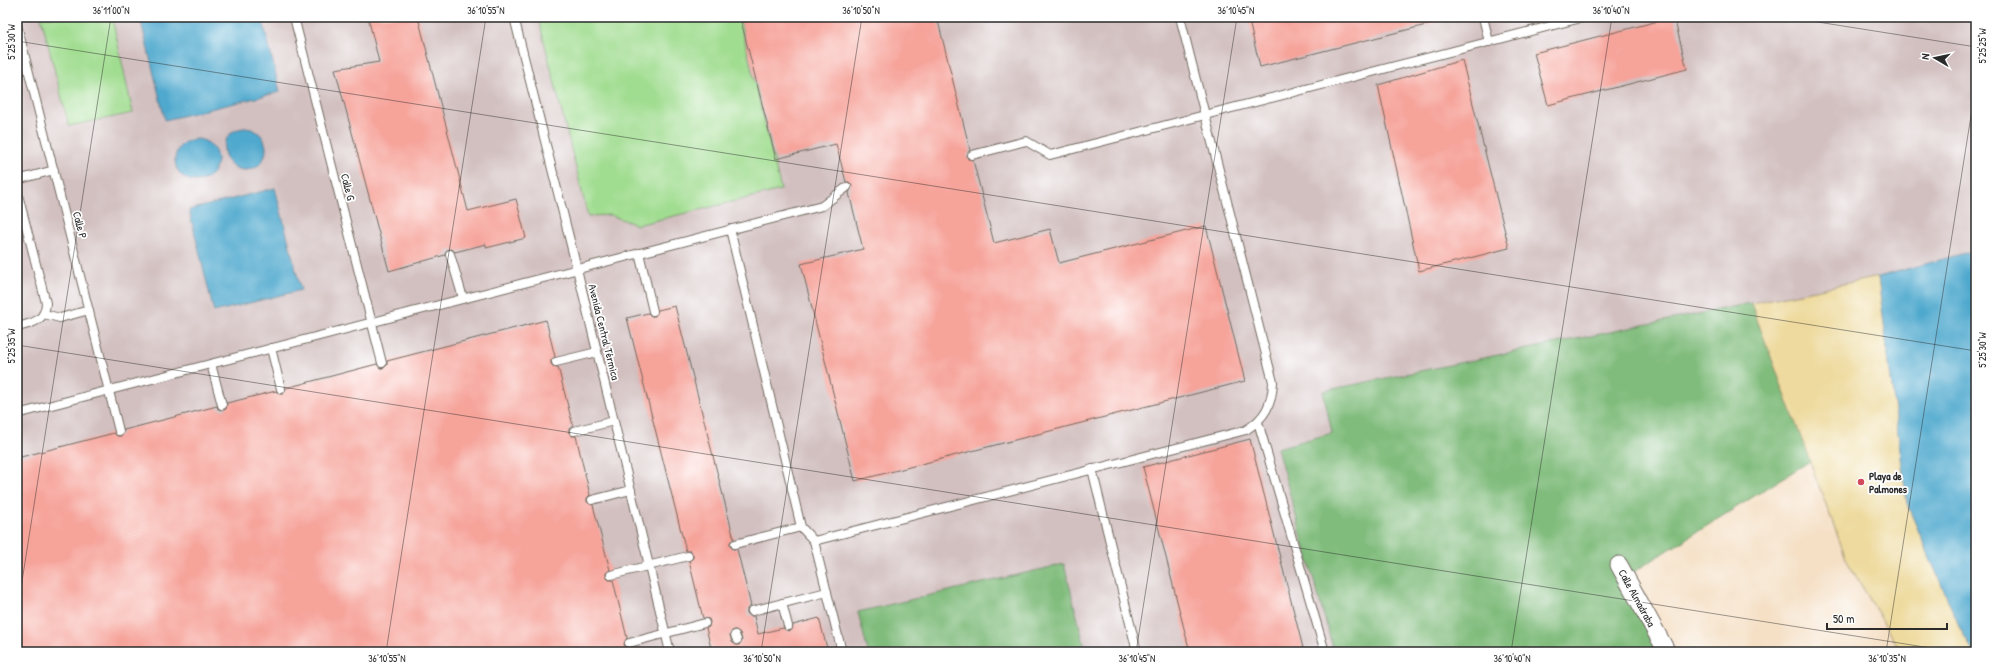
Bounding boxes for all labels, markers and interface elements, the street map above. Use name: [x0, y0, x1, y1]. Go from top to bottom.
text: 36°11'00"N: [93, 4, 130, 17]
text: 36°10'55"N: [467, 4, 505, 17]
text: 36°10'50"N: [842, 4, 880, 17]
text: 36°10'45"N: [1218, 4, 1254, 17]
text: 36°10'40"N: [1592, 4, 1630, 17]
text: 5°25'30"W: [5, 24, 18, 60]
text: 5°25'25"W: [1976, 28, 1989, 64]
north arrow: [1915, 38, 1955, 78]
text: N: [1918, 52, 1933, 60]
street label: Calle G: [338, 172, 358, 203]
street label: Calle P: [70, 210, 90, 240]
street label: Avenida Central Térmica: [585, 283, 623, 382]
text: 5°25'35"W: [5, 328, 18, 364]
text: 5°25'30"W: [1976, 332, 1989, 368]
place label: Playa de Palmones: [1869, 469, 1908, 496]
marker: Playa de Palmones: [1856, 477, 1866, 487]
street label: Calle Almadraba: [1615, 567, 1659, 630]
scale bar: [1827, 605, 1947, 631]
text: 50 m: [1833, 610, 1854, 627]
text: 36°10'55"N: [368, 652, 406, 665]
text: 36°10'50"N: [743, 652, 781, 665]
text: 36°10'45"N: [1119, 652, 1155, 665]
text: 36°10'40"N: [1493, 652, 1531, 665]
text: 36°10'35"N: [1868, 652, 1906, 665]

